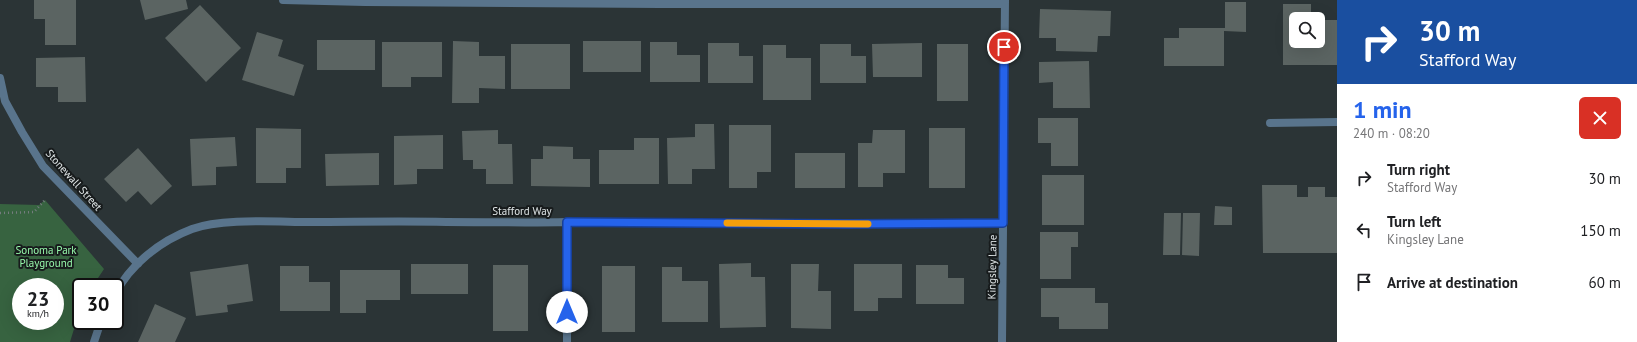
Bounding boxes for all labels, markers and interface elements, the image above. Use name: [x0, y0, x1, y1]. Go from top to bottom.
map controls: [1289, 12, 1325, 48]
button: search: [1289, 12, 1325, 48]
text: 30 m: [1419, 12, 1480, 49]
icon: right: [1353, 16, 1405, 68]
pin: [987, 30, 1021, 64]
icon: arrive: [993, 36, 1015, 58]
text: Stafford Way: [1419, 48, 1516, 71]
text: 1 min: [1353, 94, 1412, 125]
button: close: [1579, 97, 1621, 139]
text: 240 m · 08:20: [1353, 125, 1430, 142]
street label: Stonewall Street: [43, 146, 105, 214]
text: Turn right: [1387, 160, 1450, 179]
icon: right: [1353, 167, 1375, 189]
text: 30 m: [1588, 169, 1621, 188]
text: Stafford Way: [1387, 179, 1457, 196]
street label: Stafford Way: [492, 204, 553, 218]
text: Turn left: [1387, 212, 1441, 231]
icon: left: [1353, 219, 1375, 241]
text: 150 m: [1580, 221, 1621, 240]
text: Kingsley Lane: [1387, 231, 1464, 248]
street label: Kingsley Lane: [984, 234, 1000, 300]
park label: Sonoma Park Playground: [15, 243, 77, 270]
icon: arrive: [1353, 271, 1375, 293]
text: Arrive at destination: [1387, 273, 1518, 292]
text: 60 m: [1588, 273, 1621, 292]
speed limit sign: 30: [72, 278, 124, 330]
text: 23: [27, 286, 49, 312]
position arrow: [546, 291, 588, 333]
text: km/h: [27, 307, 49, 320]

